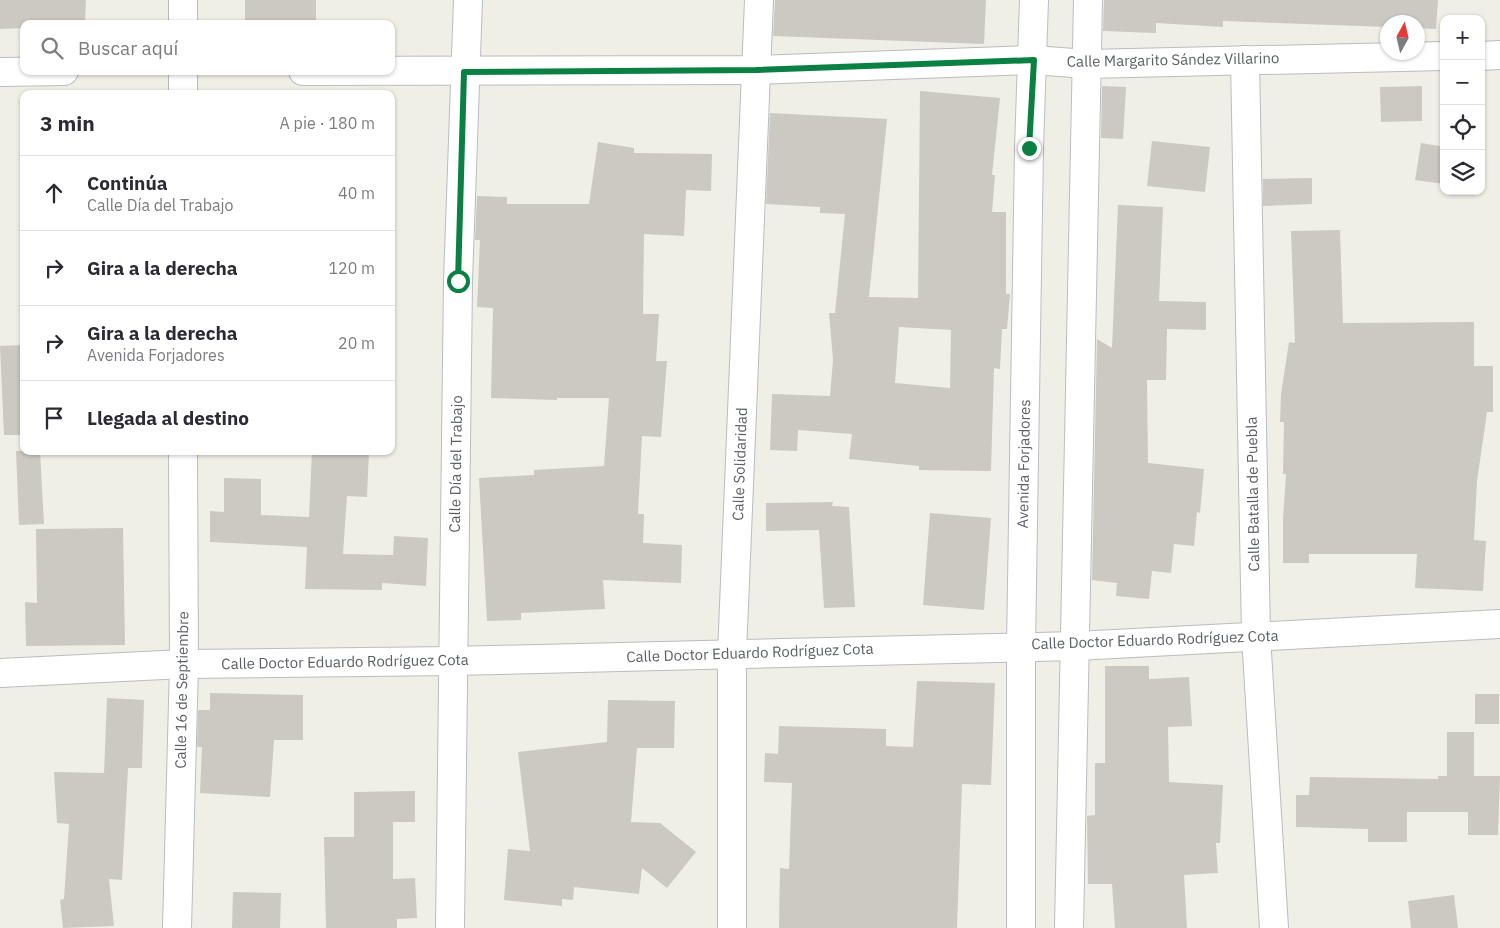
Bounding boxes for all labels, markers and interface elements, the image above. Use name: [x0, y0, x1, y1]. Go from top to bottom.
north arrow: [1380, 15, 1425, 60]
map controls: [1440, 15, 1485, 195]
button: +: [1440, 15, 1485, 60]
search box: [20, 20, 395, 75]
icon: search: [38, 34, 66, 62]
text: Buscar aquí: [78, 36, 178, 60]
street label: Calle Margarito Sández Villarino: [1067, 48, 1279, 71]
button: −: [1440, 60, 1485, 105]
button: locate: [1440, 105, 1485, 150]
text: 3 min: [40, 109, 95, 137]
text: A pie · 180 m: [280, 113, 375, 133]
route end: [1018, 137, 1041, 160]
button: layers: [1440, 150, 1485, 195]
text: Continúa: [87, 171, 168, 195]
icon: ahead: [40, 179, 68, 207]
text: 40 m: [338, 183, 375, 203]
text: Calle Día del Trabajo: [87, 195, 233, 215]
icon: right: [40, 254, 68, 282]
text: Gira a la derecha: [87, 256, 238, 280]
text: 120 m: [328, 258, 375, 278]
route start: [447, 270, 470, 293]
text: Gira a la derecha: [87, 321, 238, 345]
icon: right: [40, 329, 68, 357]
text: 20 m: [338, 333, 375, 353]
text: Avenida Forjadores: [87, 345, 225, 365]
street label: Calle Día del Trabajo: [445, 395, 466, 533]
street label: Avenida Forjadores: [1013, 399, 1034, 529]
icon: arrive: [40, 404, 68, 432]
text: Llegada al destino: [87, 406, 249, 430]
street label: Calle Solidaridad: [728, 407, 751, 521]
street label: Calle Batalla de Puebla: [1242, 416, 1263, 572]
street label: Calle 16 de Septiembre: [171, 611, 192, 769]
street label: Calle Doctor Eduardo Rodríguez Cota: [1031, 626, 1279, 653]
street label: Calle Doctor Eduardo Rodríguez Cota: [626, 639, 874, 666]
street label: Calle Doctor Eduardo Rodríguez Cota: [221, 650, 469, 673]

